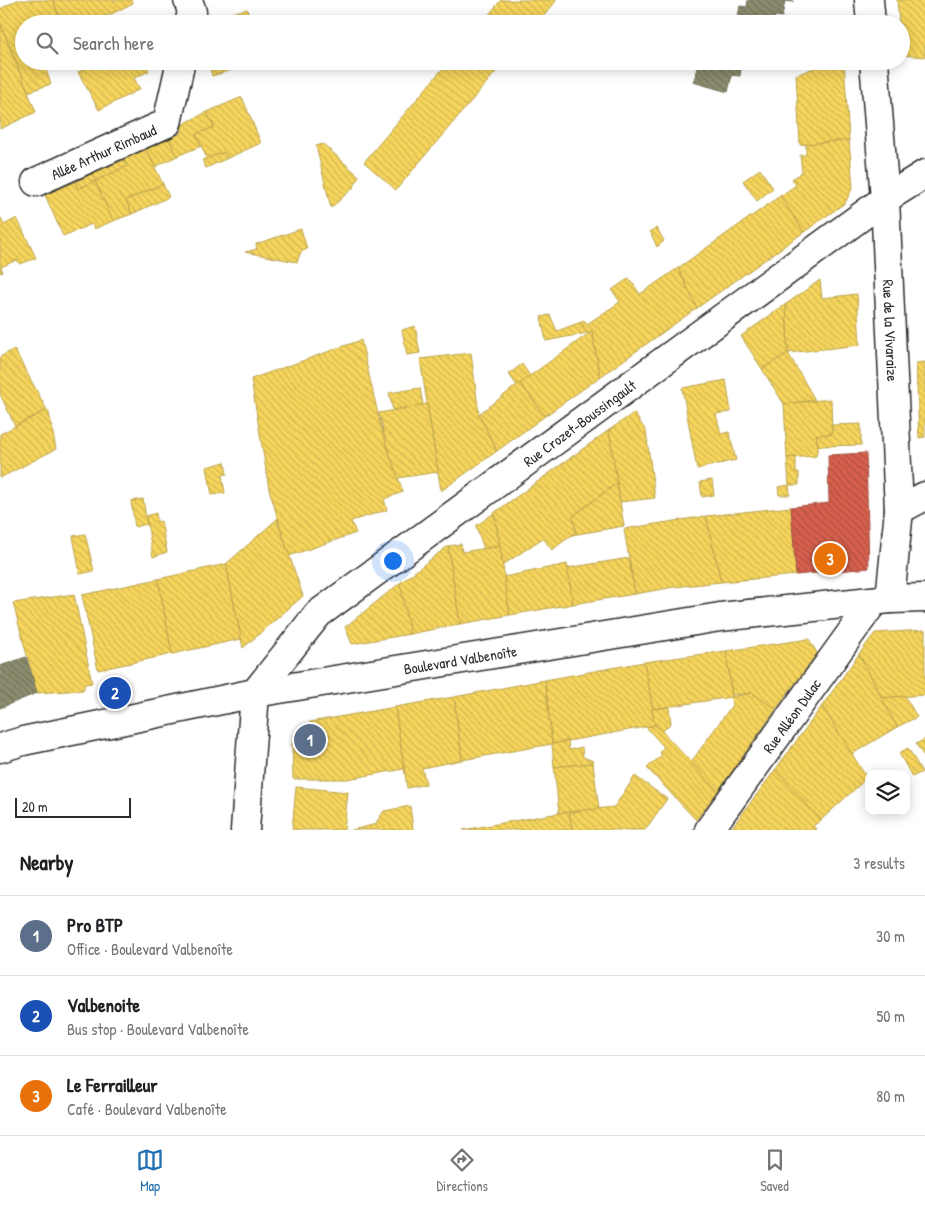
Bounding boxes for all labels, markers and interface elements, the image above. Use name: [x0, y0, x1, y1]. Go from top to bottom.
search box: [15, 15, 910, 70]
icon: search: [33, 29, 61, 57]
text: Search here: [73, 30, 154, 56]
street label: Allée Arthur Rimbaud: [47, 119, 160, 184]
street label: Rue de la Vivaraize: [878, 279, 904, 382]
street label: Rue Crozet-Boussingault: [519, 374, 641, 471]
pin: 3: [814, 540, 846, 578]
your location: [380, 548, 406, 574]
street label: Boulevard Valbenoîte: [402, 640, 518, 679]
pin: 2: [99, 674, 131, 712]
street label: Rue Alléon Dulac: [757, 674, 826, 757]
pin: 1: [294, 721, 326, 759]
map controls: [865, 770, 910, 815]
button: layers: [865, 770, 910, 815]
scale bar: [15, 795, 131, 818]
text: 20 m: [22, 797, 48, 816]
text: Nearby: [20, 848, 73, 877]
text: 3 results: [853, 852, 905, 874]
text: Pro BTP: [67, 912, 123, 938]
text: 1: [33, 925, 39, 947]
text: 30 m: [876, 925, 905, 947]
text: Office · Boulevard Valbenoîte: [67, 938, 233, 960]
text: Valbenoite: [67, 992, 140, 1018]
text: 2: [32, 1005, 40, 1027]
text: 50 m: [877, 1005, 905, 1027]
text: Bus stop · Boulevard Valbenoîte: [67, 1018, 249, 1040]
text: Le Ferrailleur: [67, 1072, 158, 1098]
text: 3: [32, 1085, 40, 1107]
text: 80 m: [876, 1085, 905, 1107]
text: Café · Boulevard Valbenoîte: [67, 1098, 227, 1120]
tab: Map: [136, 1146, 164, 1195]
tab: Directions: [436, 1146, 488, 1195]
tab: Saved: [760, 1146, 789, 1195]

